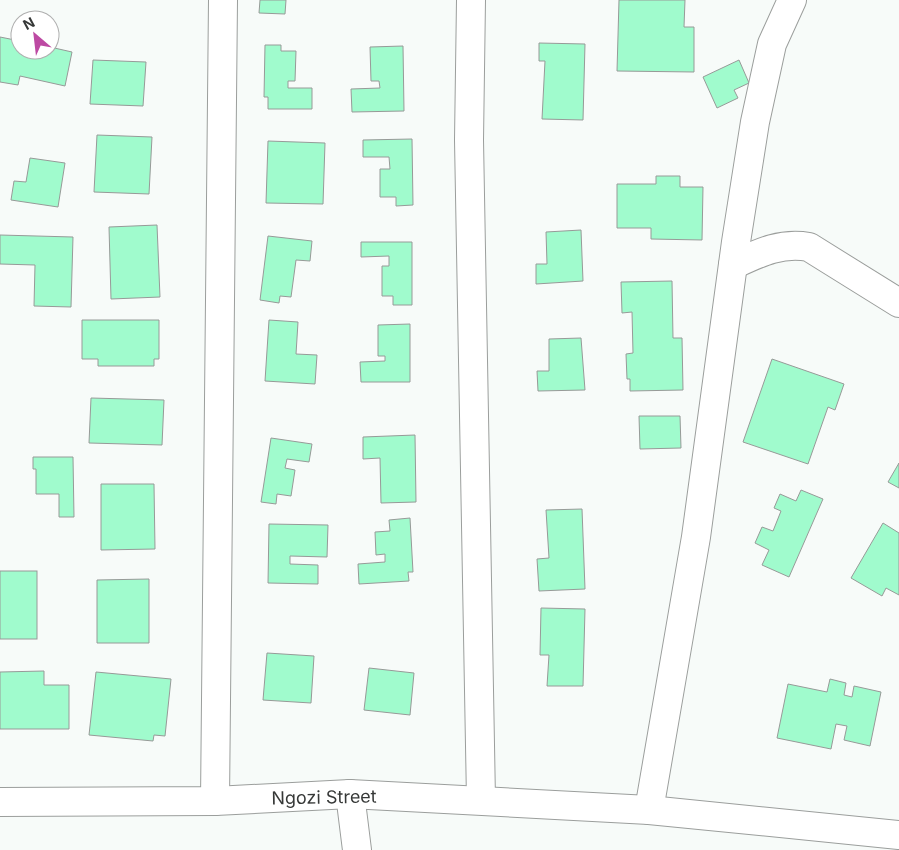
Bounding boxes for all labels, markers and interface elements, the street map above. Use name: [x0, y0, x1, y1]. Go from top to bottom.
north arrow: [10, 10, 60, 60]
text: N: [20, 13, 37, 33]
street label: Ngozi Street: [271, 786, 377, 808]

